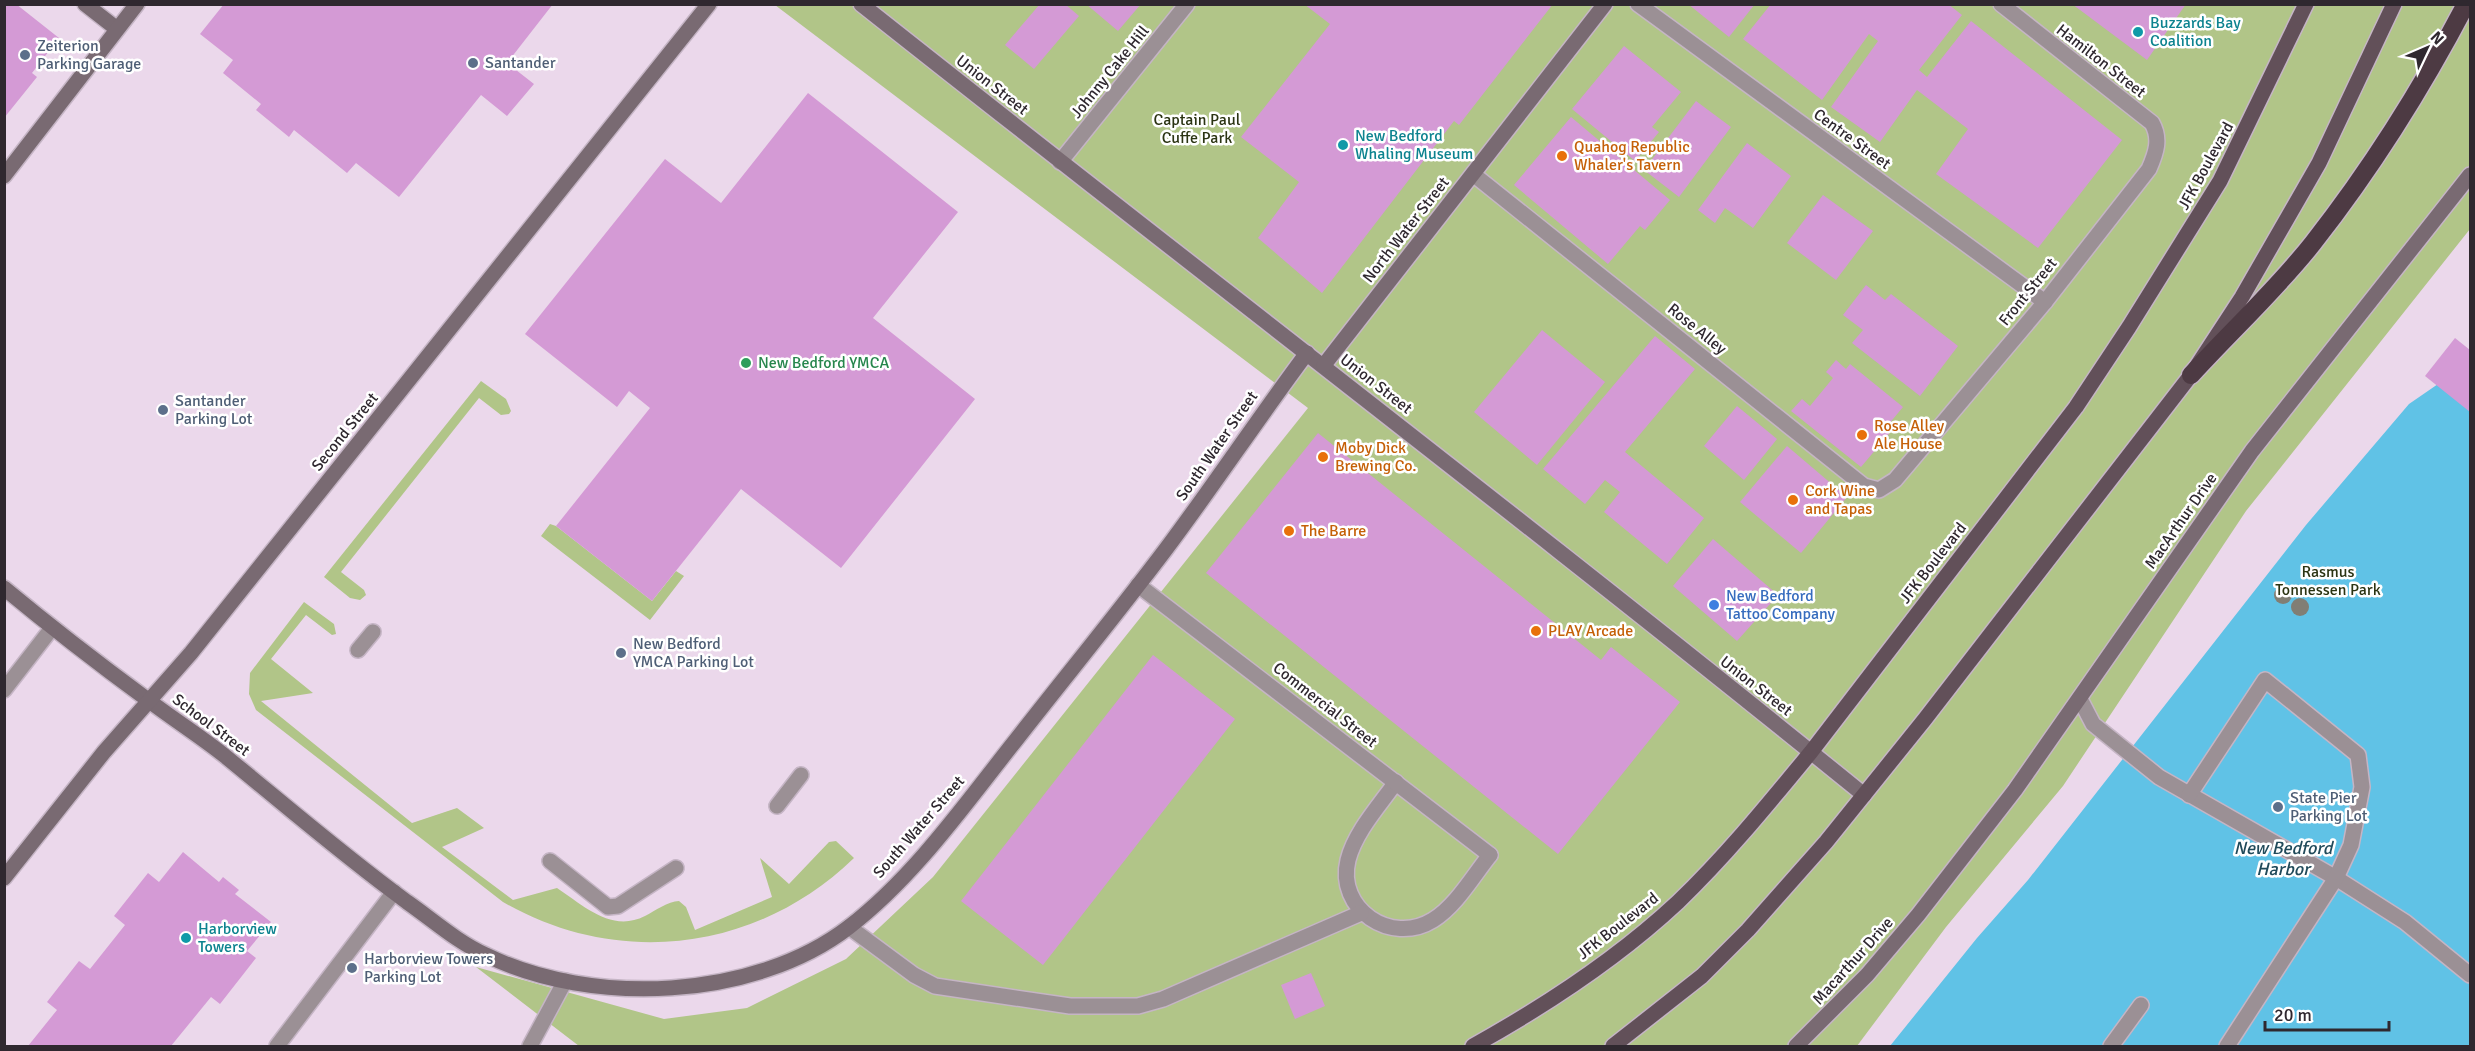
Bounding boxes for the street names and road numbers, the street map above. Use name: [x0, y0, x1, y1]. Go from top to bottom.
street label: Hamilton Street: [2052, 20, 2150, 102]
street label: Johnny Cake Hill: [1066, 21, 1154, 122]
street label: Union Street: [952, 51, 1032, 120]
street label: Centre Street: [1809, 104, 1895, 174]
street label: JFK Boulevard: [2174, 119, 2238, 213]
street label: North Water Street: [1358, 173, 1454, 287]
street label: Front Street: [1995, 254, 2062, 330]
street label: Rose Alley: [1663, 299, 1731, 359]
street label: Union Street: [1336, 350, 1416, 419]
street label: South Water Street: [1172, 387, 1263, 505]
street label: Second Street: [307, 388, 383, 475]
street label: MacArthur Drive: [2140, 469, 2222, 573]
street label: JFK Boulevard: [1895, 519, 1971, 607]
street label: Union Street: [1716, 652, 1796, 721]
street label: Commercial Street: [1269, 658, 1382, 752]
street label: School Street: [168, 689, 254, 761]
street label: South Water Street: [869, 771, 969, 882]
street label: JFK Boulevard: [1574, 888, 1662, 964]
street label: Macarthur Drive: [1808, 913, 1898, 1009]

